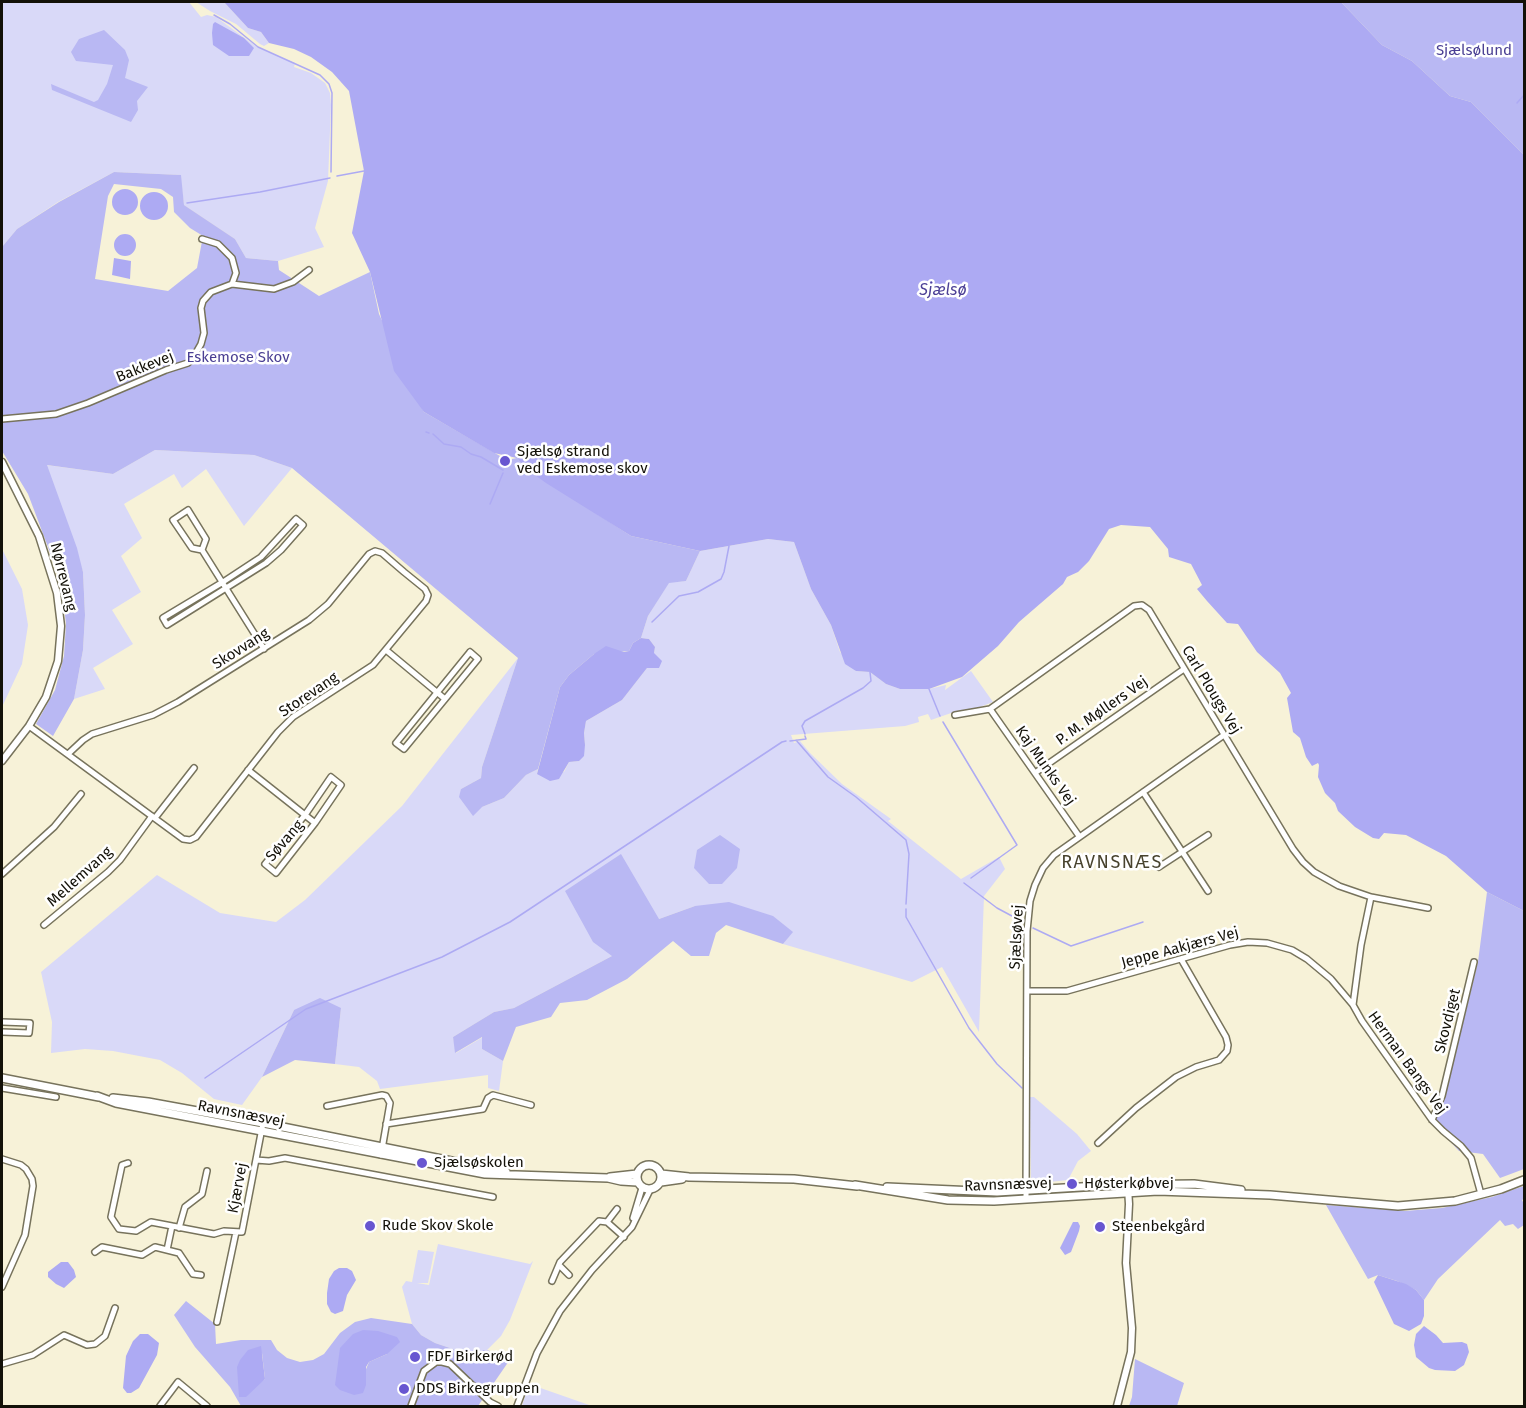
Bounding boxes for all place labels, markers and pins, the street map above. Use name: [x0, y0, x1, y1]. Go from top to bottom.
place label: Sjælsø strand ved Eskemose skov: [517, 443, 648, 478]
marker: Sjælsø strand ved Eskemose skov: [498, 454, 512, 468]
place label: Sjælsøskolen: [434, 1154, 524, 1172]
marker: Sjælsøskolen: [415, 1156, 429, 1170]
place label: Høsterkøbvej: [1084, 1175, 1174, 1193]
marker: Høsterkøbvej: [1065, 1177, 1079, 1191]
place label: Rude Skov Skole: [382, 1217, 494, 1235]
place label: Steenbekgård: [1112, 1218, 1205, 1236]
marker: Rude Skov Skole: [363, 1219, 377, 1233]
marker: Steenbekgård: [1093, 1220, 1107, 1234]
place label: FDF Birkerød: [427, 1348, 513, 1366]
marker: FDF Birkerød: [408, 1350, 422, 1364]
place label: DDS Birkegruppen: [416, 1380, 539, 1398]
marker: DDS Birkegruppen: [397, 1382, 411, 1396]

